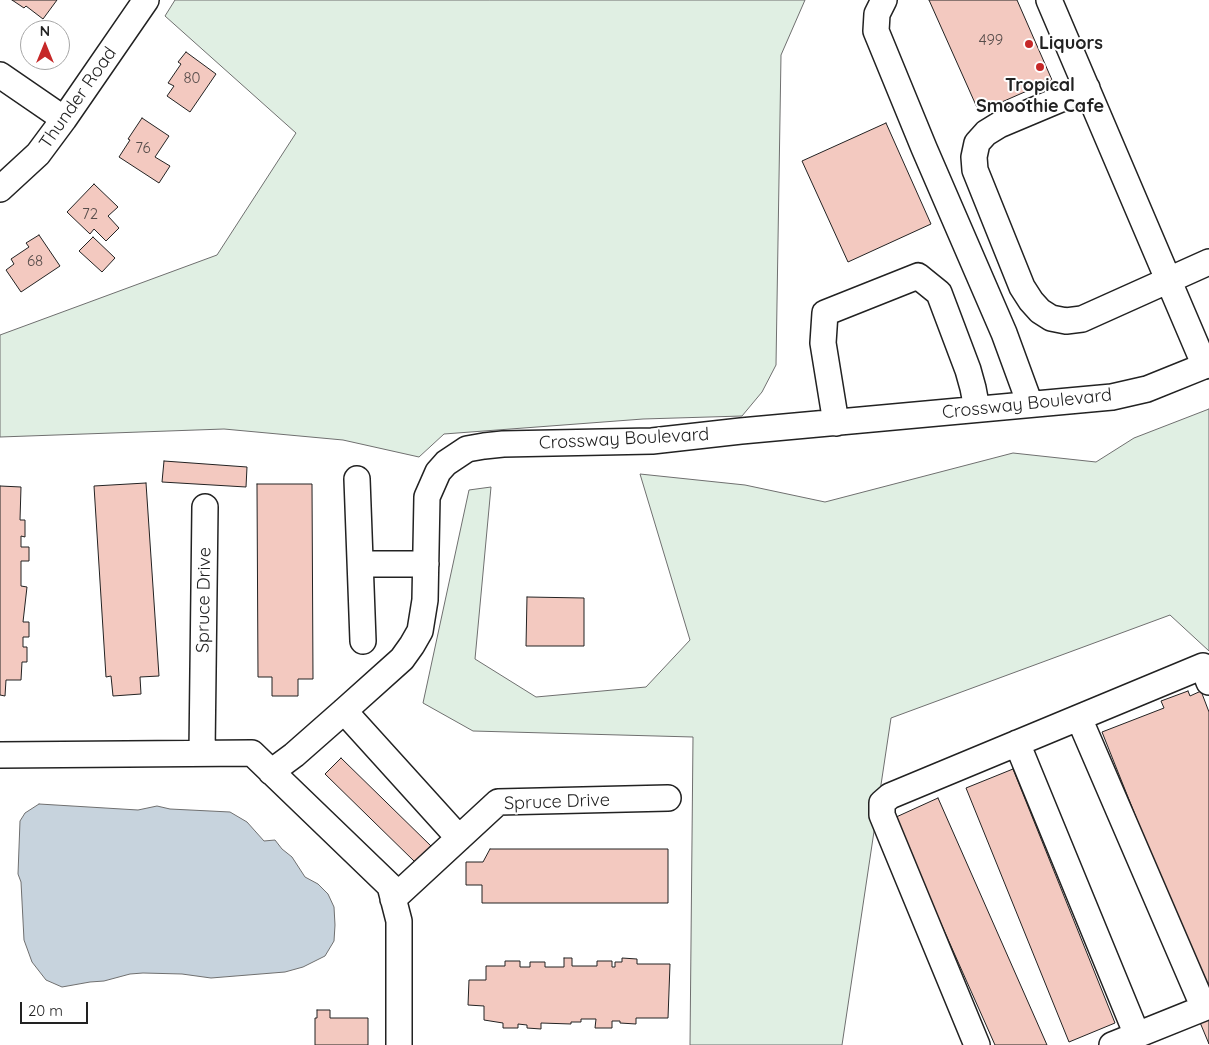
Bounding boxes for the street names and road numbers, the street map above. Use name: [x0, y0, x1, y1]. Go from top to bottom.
street label: Thunder Road: [35, 43, 121, 153]
street label: Crossway Boulevard: [941, 384, 1113, 424]
street label: Crossway Boulevard: [538, 424, 710, 454]
street label: Spruce Drive: [192, 547, 216, 653]
street label: Spruce Drive: [504, 789, 610, 815]

